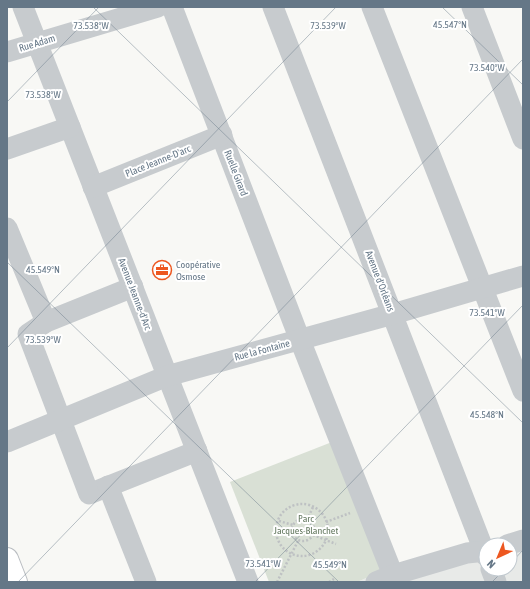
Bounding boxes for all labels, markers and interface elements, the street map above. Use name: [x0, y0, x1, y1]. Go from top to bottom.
text: 45.547°N: [433, 19, 467, 30]
text: 73.538°W: [73, 20, 109, 31]
text: 73.539°W: [310, 20, 346, 31]
street label: Rue Adam: [18, 32, 56, 54]
text: 73.540°W: [469, 62, 505, 73]
text: 73.538°W: [25, 89, 61, 100]
street label: Place Jeanne-D'arc: [124, 143, 193, 179]
street label: Ruelle Girard: [222, 149, 250, 198]
street label: Avenue d'Orléans: [363, 249, 397, 313]
street label: Avenue Jeanne-d'Arc: [116, 256, 154, 332]
office icon: Coopérative Osmose: [151, 259, 173, 281]
place label: Coopérative Osmose: [176, 259, 221, 282]
text: 45.549°N: [26, 264, 60, 275]
text: 73.541°W: [469, 307, 505, 318]
text: 73.539°W: [25, 334, 61, 345]
street label: Rue la Fontaine: [233, 337, 291, 363]
text: 45.548°N: [470, 409, 504, 420]
park label: Parc Jacques-Blanchet: [274, 513, 338, 536]
north arrow: [478, 537, 518, 577]
text: 73.541°W: [245, 558, 281, 569]
text: N: [485, 558, 498, 571]
text: 45.549°N: [313, 559, 347, 570]

